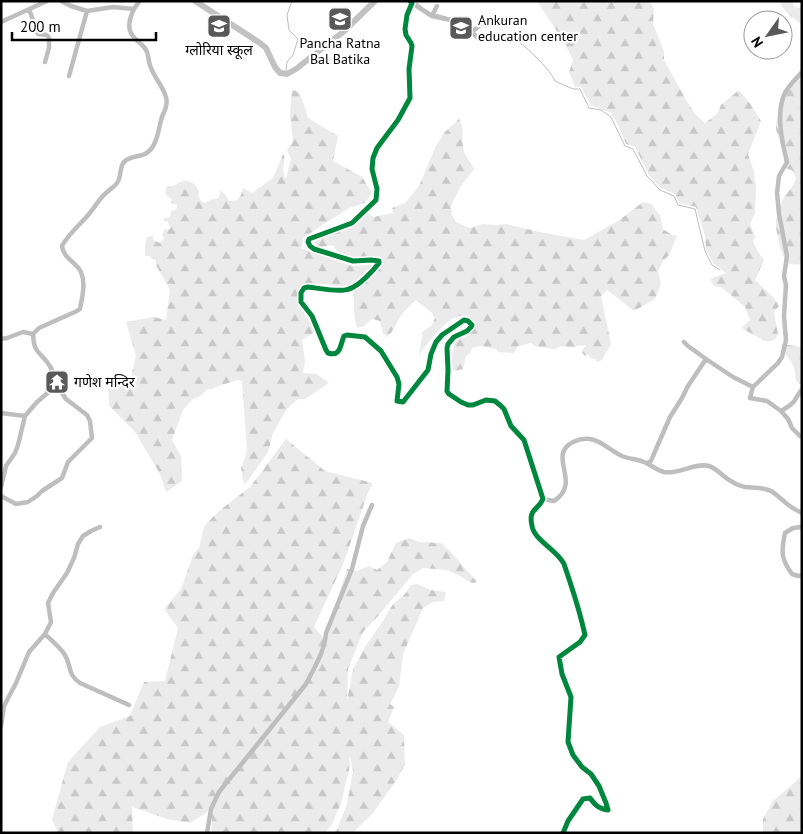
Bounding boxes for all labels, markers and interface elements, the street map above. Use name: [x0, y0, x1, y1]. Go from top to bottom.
school or university icon: Pancha Ratna Bal Batika: [327, 6, 353, 32]
scale bar: [12, 10, 156, 42]
north arrow: [743, 10, 793, 60]
place label: Ankuran education center: [478, 11, 578, 45]
school or university icon: ग्लोरिया स्कूल: [206, 13, 232, 39]
school or university icon: Ankuran education center: [448, 15, 474, 41]
text: 200 m: [20, 17, 61, 36]
text: N: [747, 33, 767, 51]
place label: Pancha Ratna Bal Batika: [299, 34, 381, 68]
place label: ग्लोरिया स्कूल: [185, 41, 253, 60]
temple icon: गणेश मन्दिर: [44, 369, 70, 395]
place label: गणेश मन्दिर: [74, 373, 135, 391]

